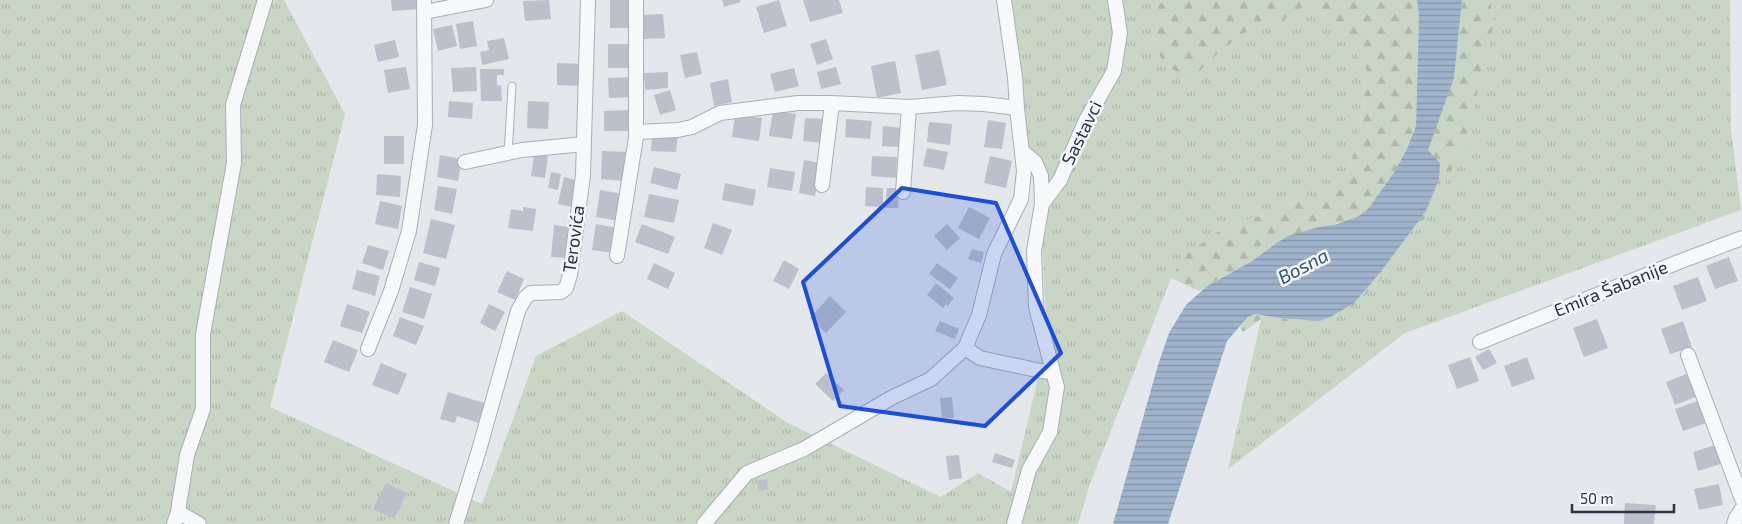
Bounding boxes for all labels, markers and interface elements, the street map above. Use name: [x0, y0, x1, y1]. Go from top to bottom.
street label: Sastavci: [1056, 97, 1106, 168]
street label: Terovića: [557, 204, 589, 274]
water label: Bosna: [1274, 243, 1332, 288]
street label: Emira Šabanije: [1551, 255, 1671, 321]
scale bar: [1572, 482, 1674, 514]
text: 50 m: [1580, 489, 1614, 507]

